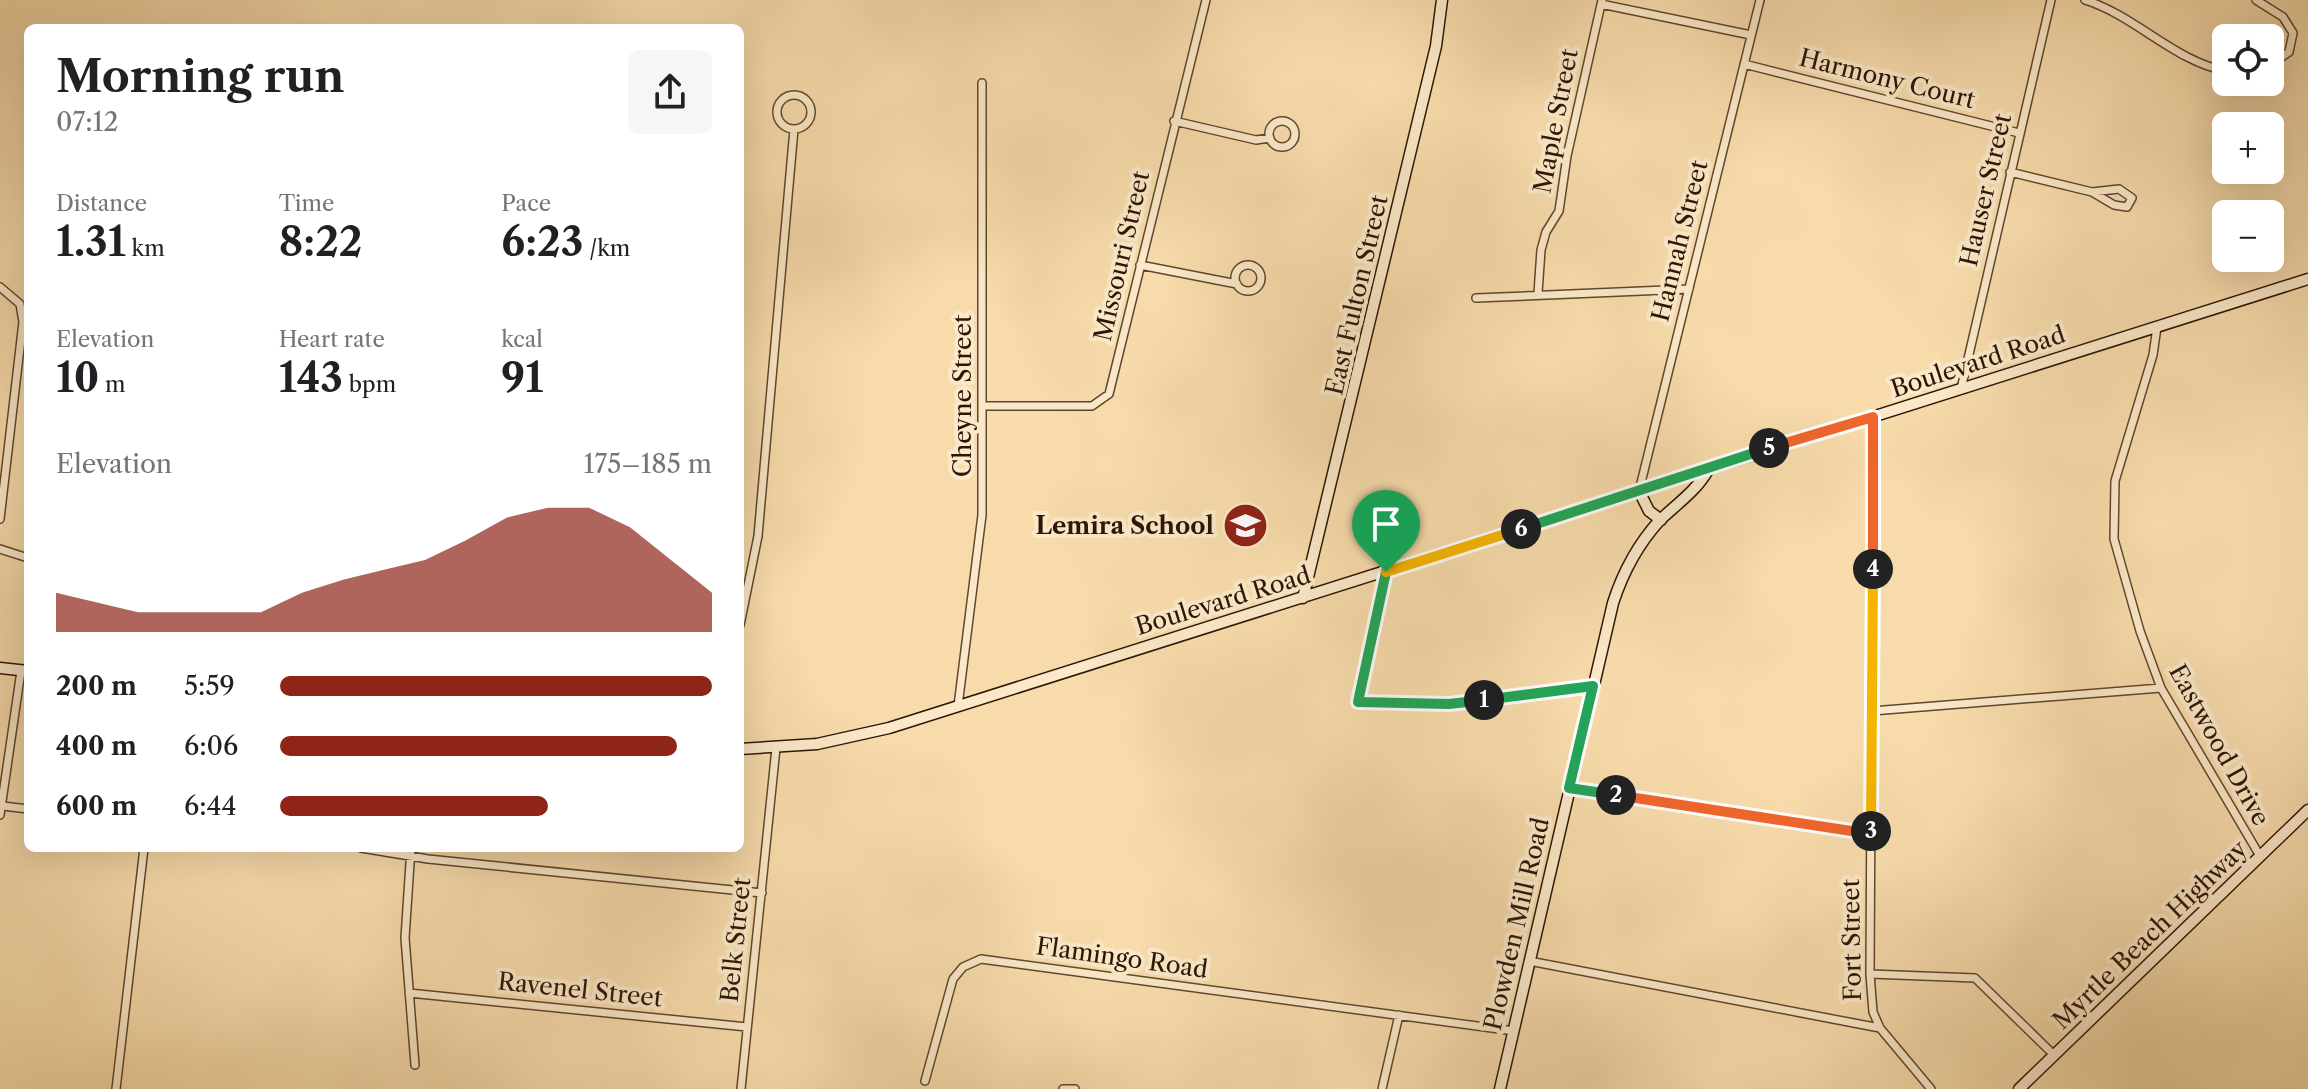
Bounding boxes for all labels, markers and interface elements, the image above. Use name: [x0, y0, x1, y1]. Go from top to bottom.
map controls: [2212, 24, 2284, 272]
button: locate: [2212, 24, 2284, 96]
street label: Harmony Court: [1796, 43, 1979, 115]
street label: Maple Street: [1527, 46, 1584, 196]
text: Morning run: [56, 49, 345, 103]
button: share: [628, 50, 712, 134]
text: 07:12: [56, 106, 118, 138]
street label: Hauser Street: [1954, 110, 2017, 269]
button: +: [2212, 112, 2284, 184]
street label: Hannah Street: [1645, 157, 1714, 325]
street label: Missouri Street: [1088, 167, 1155, 344]
text: Distance: [56, 190, 147, 217]
text: Time: [279, 190, 334, 217]
text: Pace: [501, 190, 551, 217]
street label: East Fulton Street: [1319, 192, 1394, 398]
button: −: [2212, 200, 2284, 272]
text: 1.31: [56, 217, 126, 266]
text: 8:22: [279, 217, 362, 266]
text: 6:23: [501, 217, 583, 266]
text: km: [126, 235, 165, 262]
text: /km: [583, 235, 630, 262]
street label: Cheyne Street: [948, 314, 977, 477]
street label: Boulevard Road: [1887, 320, 2069, 403]
text: Elevation: [56, 326, 154, 353]
text: Heart rate: [279, 326, 385, 353]
text: kcal: [501, 326, 543, 353]
text: 10: [56, 353, 99, 402]
text: 143: [279, 353, 343, 402]
text: 91: [501, 353, 543, 402]
text: m: [99, 371, 125, 398]
text: bpm: [343, 371, 396, 398]
pin: 5: [1749, 428, 1789, 468]
text: 5: [1763, 434, 1775, 461]
text: Elevation: [56, 448, 172, 480]
text: 175–185 m: [584, 448, 712, 480]
pin: [1352, 490, 1420, 572]
school or university icon: Lemira School: [1221, 502, 1269, 550]
icon: arrive: [1364, 502, 1408, 546]
pin: 6: [1501, 509, 1541, 549]
place label: Lemira School: [1035, 511, 1214, 540]
text: 6: [1514, 515, 1528, 542]
pin: 4: [1853, 549, 1893, 589]
text: 4: [1866, 555, 1880, 582]
street label: Boulevard Road: [1132, 560, 1314, 641]
street label: Eastwood Drive: [2163, 659, 2276, 831]
text: 200 m: [56, 670, 137, 702]
text: 5:59: [184, 670, 235, 702]
pin: 1: [1464, 680, 1504, 720]
text: 1: [1479, 686, 1489, 713]
text: 400 m: [56, 730, 137, 762]
text: 6:06: [184, 730, 238, 762]
pin: 2: [1596, 775, 1636, 815]
text: 2: [1610, 781, 1623, 808]
text: 600 m: [56, 790, 137, 822]
text: 6:44: [184, 790, 237, 822]
pin: 3: [1851, 811, 1891, 851]
street label: Plowden Mill Road: [1478, 814, 1555, 1033]
text: 3: [1865, 817, 1877, 844]
street label: Myrtle Beach Highway: [2046, 834, 2253, 1035]
street label: Belk Street: [715, 876, 757, 1004]
street label: Fort Street: [1836, 878, 1867, 1001]
street label: Flamingo Road: [1034, 931, 1210, 984]
street label: Ravenel Street: [496, 966, 664, 1013]

